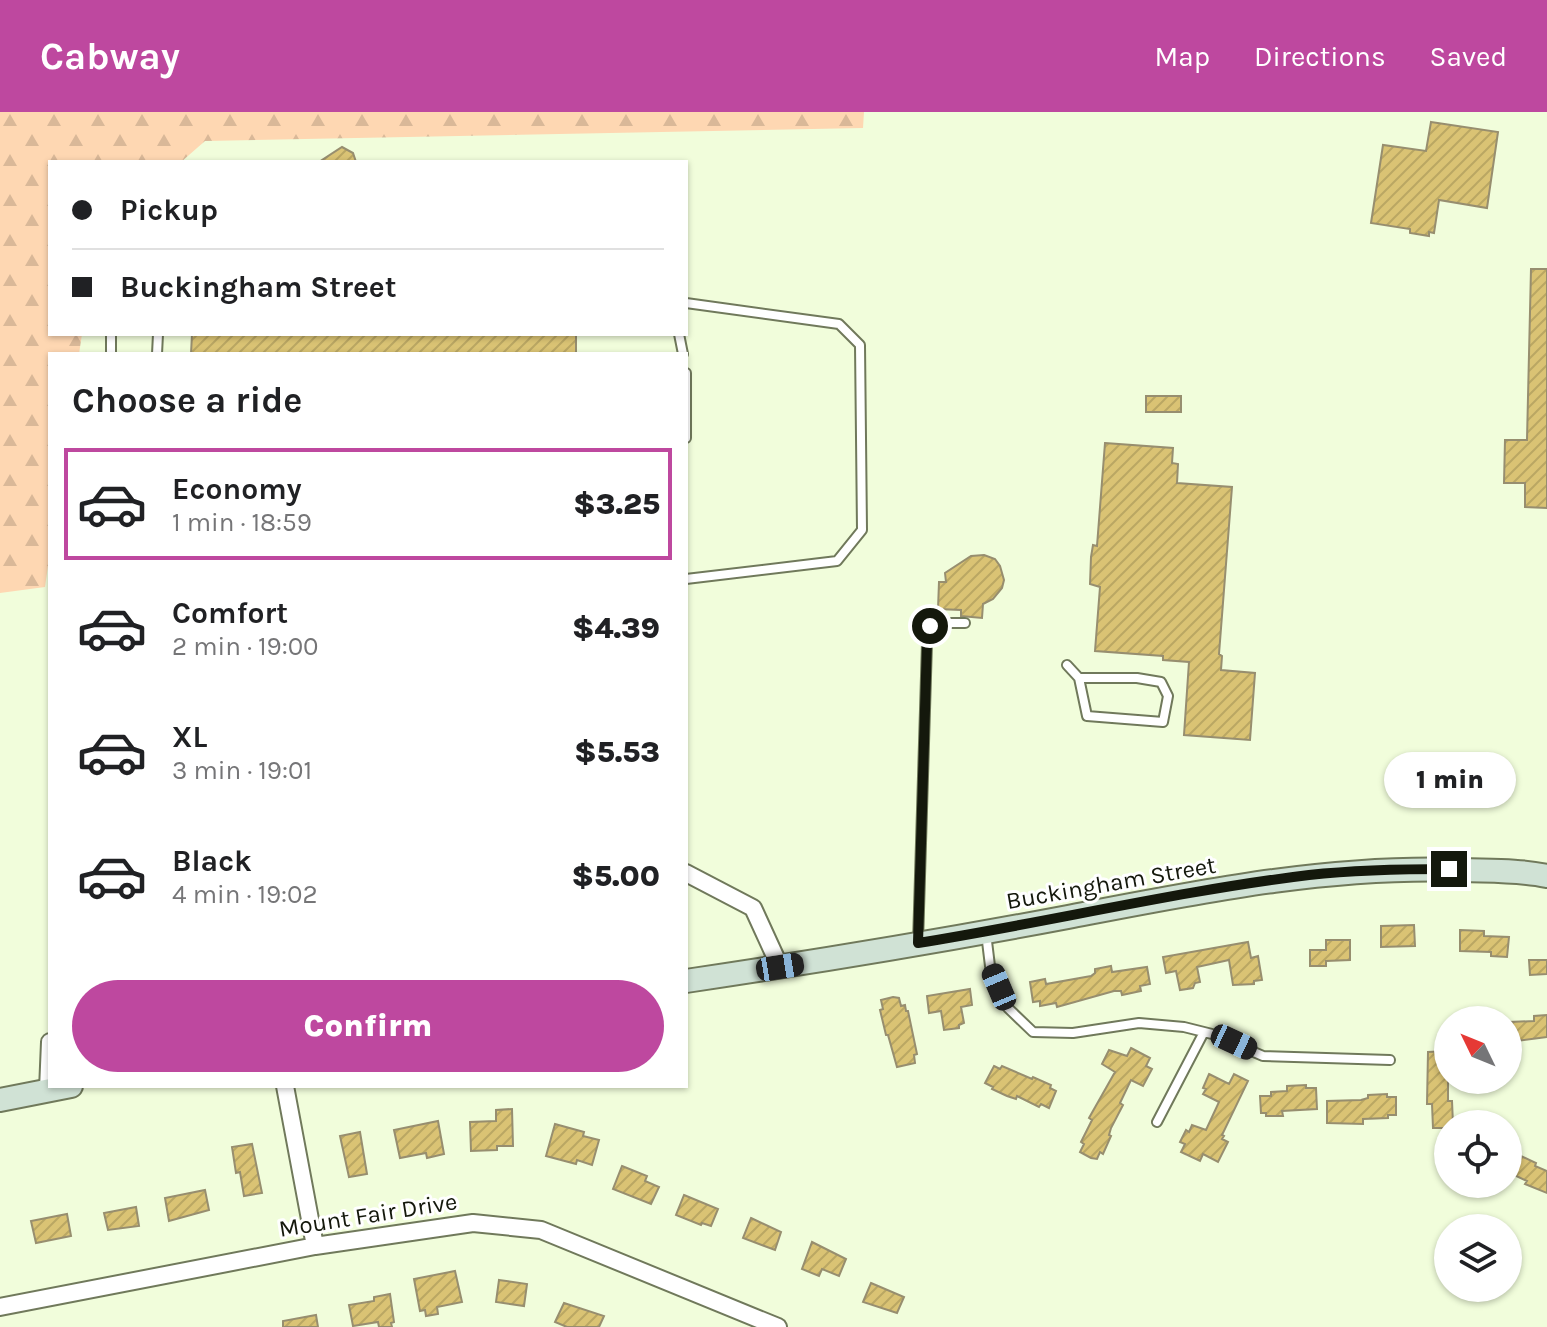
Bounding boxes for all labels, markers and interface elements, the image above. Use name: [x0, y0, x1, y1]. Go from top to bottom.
text: Cabway: [40, 34, 180, 79]
text: Map: [1155, 40, 1210, 73]
text: Directions: [1254, 40, 1386, 73]
text: Saved: [1430, 40, 1507, 73]
text: Pickup: [120, 192, 218, 228]
text: Buckingham Street: [120, 269, 397, 305]
text: Choose a ride: [72, 379, 302, 421]
icon: car: [76, 468, 148, 540]
text: Economy: [172, 471, 302, 507]
text: $3.25: [573, 486, 660, 522]
text: 1 min · 18:59: [172, 507, 312, 538]
icon: car: [76, 592, 148, 664]
text: Comfort: [172, 595, 288, 631]
route start: [912, 608, 948, 644]
text: $4.39: [572, 610, 660, 646]
text: 2 min · 19:00: [172, 631, 319, 662]
icon: car: [76, 716, 148, 788]
text: XL: [172, 719, 207, 755]
text: $5.53: [574, 734, 660, 770]
callout: 1 min: [1383, 753, 1515, 809]
text: 3 min · 19:01: [172, 755, 312, 786]
text: 1 min: [1416, 764, 1484, 795]
icon: car: [76, 840, 148, 912]
text: Black: [172, 843, 252, 879]
street label: Buckingham Street: [1004, 851, 1218, 915]
route end: [1431, 851, 1467, 887]
text: $5.00: [571, 858, 660, 894]
text: 4 min · 19:02: [172, 879, 318, 910]
car: [754, 951, 806, 983]
car: [979, 960, 1019, 1014]
button: Confirm: [72, 980, 664, 1072]
north arrow: [1434, 1006, 1522, 1094]
map controls: [1434, 1006, 1522, 1302]
car: [1207, 1021, 1261, 1063]
button: locate: [1434, 1110, 1522, 1198]
street label: Mount Fair Drive: [277, 1187, 459, 1243]
button: layers: [1434, 1214, 1522, 1302]

